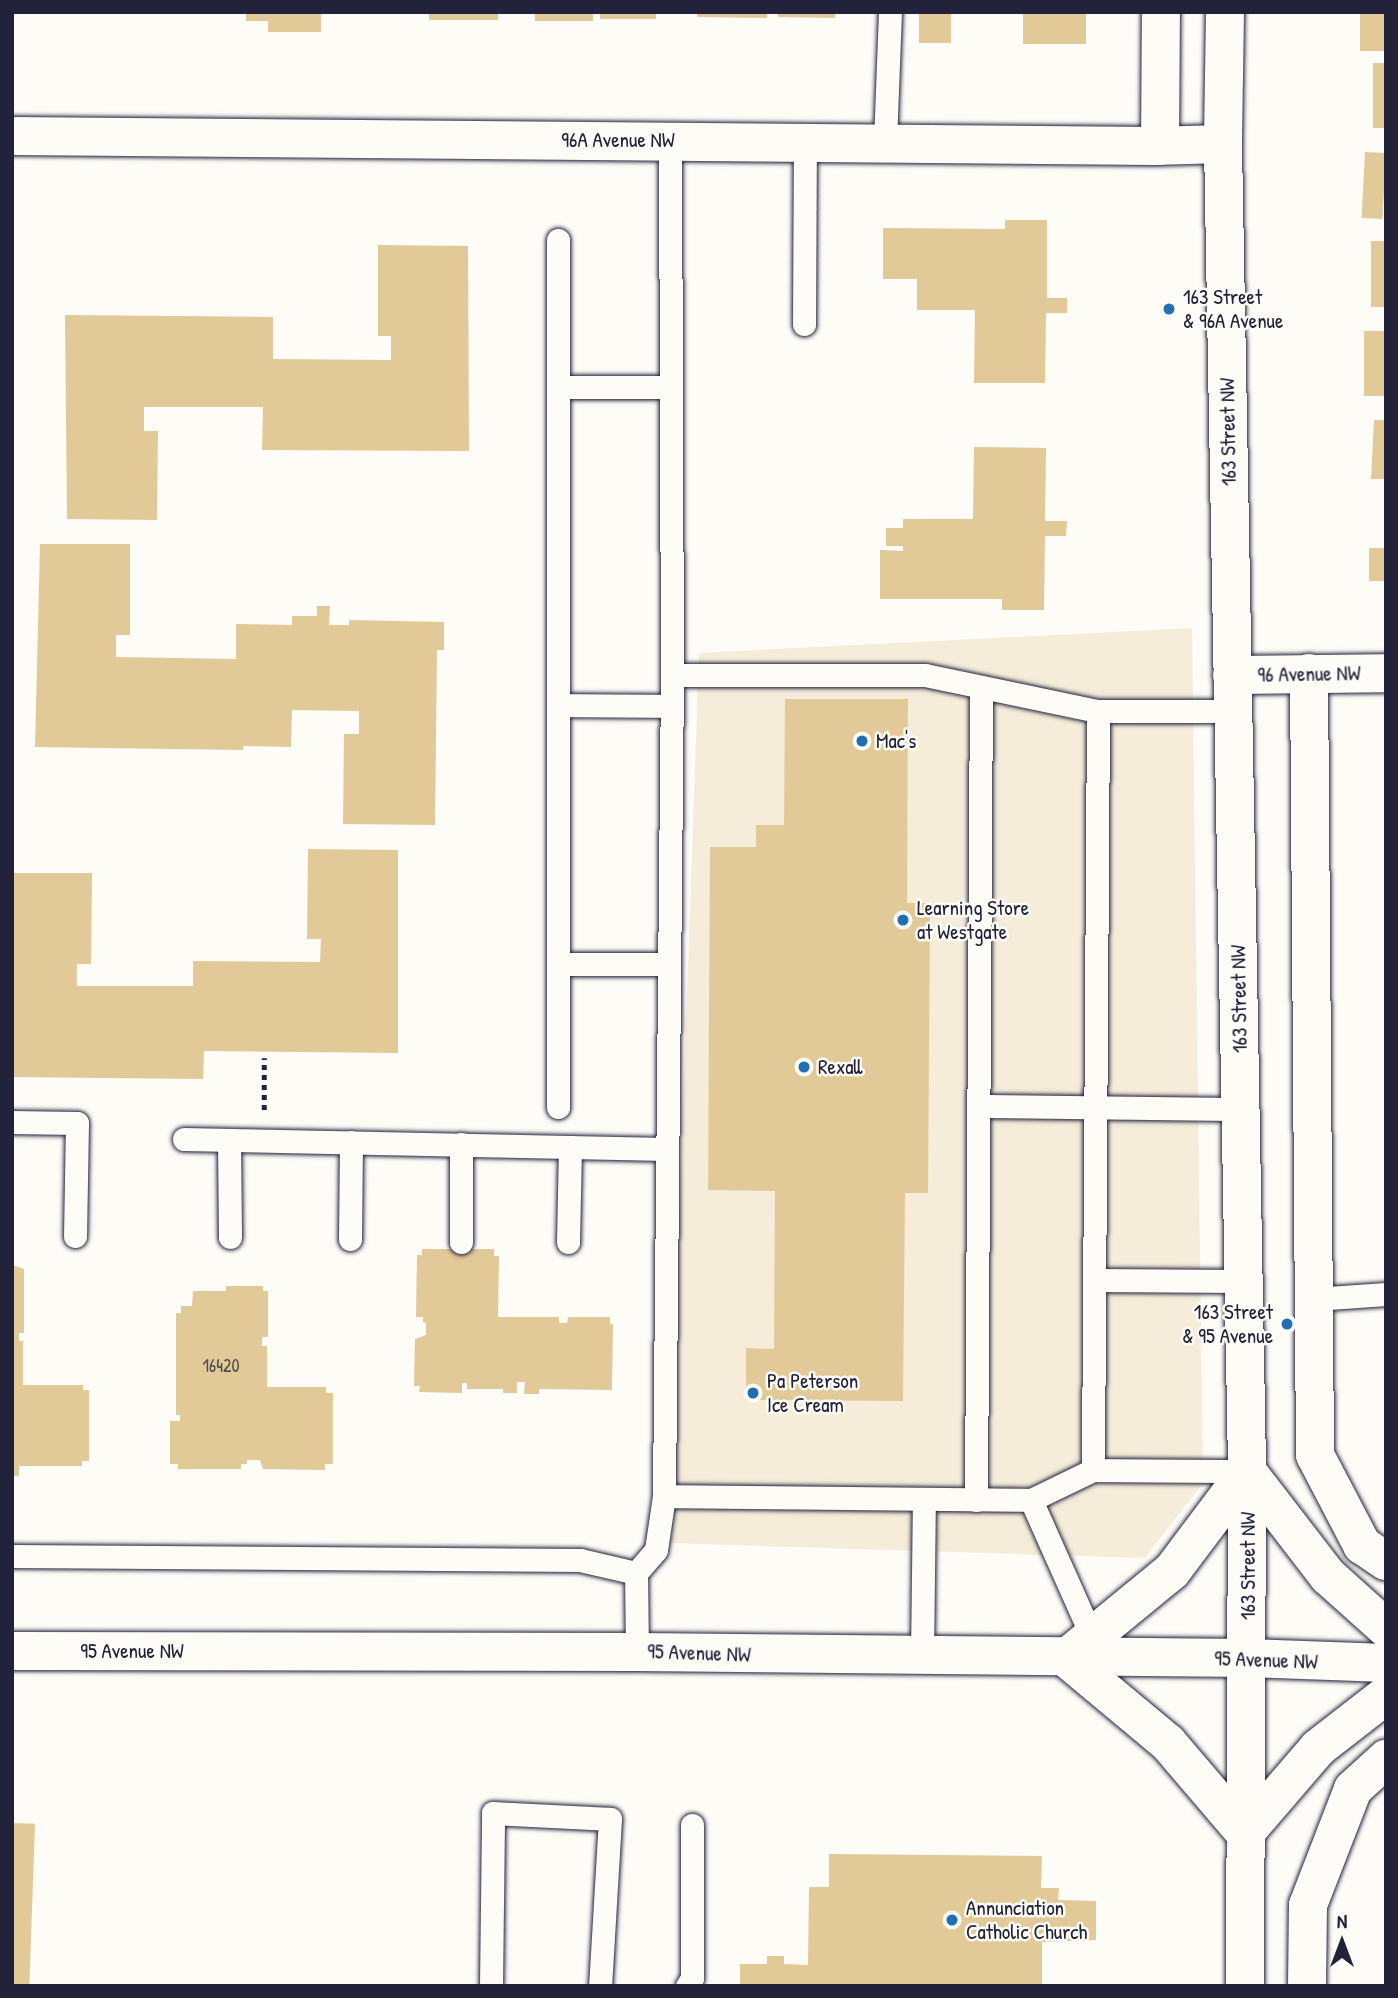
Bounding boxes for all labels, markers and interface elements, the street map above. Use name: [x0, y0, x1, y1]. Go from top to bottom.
street label: 96A Avenue NW: [561, 127, 675, 153]
place label: 163 Street & 96A Avenue: [1183, 284, 1283, 334]
marker: 163 Street & 96A Avenue: [1161, 301, 1177, 317]
street label: 163 Street NW: [1214, 378, 1242, 486]
street label: 96 Avenue NW: [1257, 661, 1361, 687]
place label: Mac's: [876, 728, 916, 754]
marker: Mac's: [854, 733, 870, 749]
place label: Learning Store at Westgate: [917, 895, 1029, 945]
marker: Learning Store at Westgate: [895, 912, 911, 928]
street label: 163 Street NW: [1225, 945, 1253, 1053]
place label: Rexall: [818, 1054, 863, 1080]
marker: Rexall: [796, 1059, 812, 1075]
place label: 163 Street & 95 Avenue: [1182, 1299, 1273, 1349]
marker: 163 Street & 95 Avenue: [1279, 1316, 1295, 1332]
house number: 16420: [203, 1355, 239, 1377]
place label: Pa Peterson Ice Cream: [767, 1368, 858, 1418]
marker: Pa Peterson Ice Cream: [745, 1385, 761, 1401]
street label: 163 Street NW: [1235, 1512, 1261, 1620]
street label: 95 Avenue NW: [80, 1638, 184, 1664]
street label: 95 Avenue NW: [647, 1639, 751, 1667]
street label: 95 Avenue NW: [1214, 1646, 1318, 1674]
place label: Annunciation Catholic Church: [966, 1895, 1087, 1945]
north arrow: [1307, 1907, 1377, 1977]
text: N: [1337, 1908, 1347, 1934]
marker: Annunciation Catholic Church: [944, 1912, 960, 1928]

